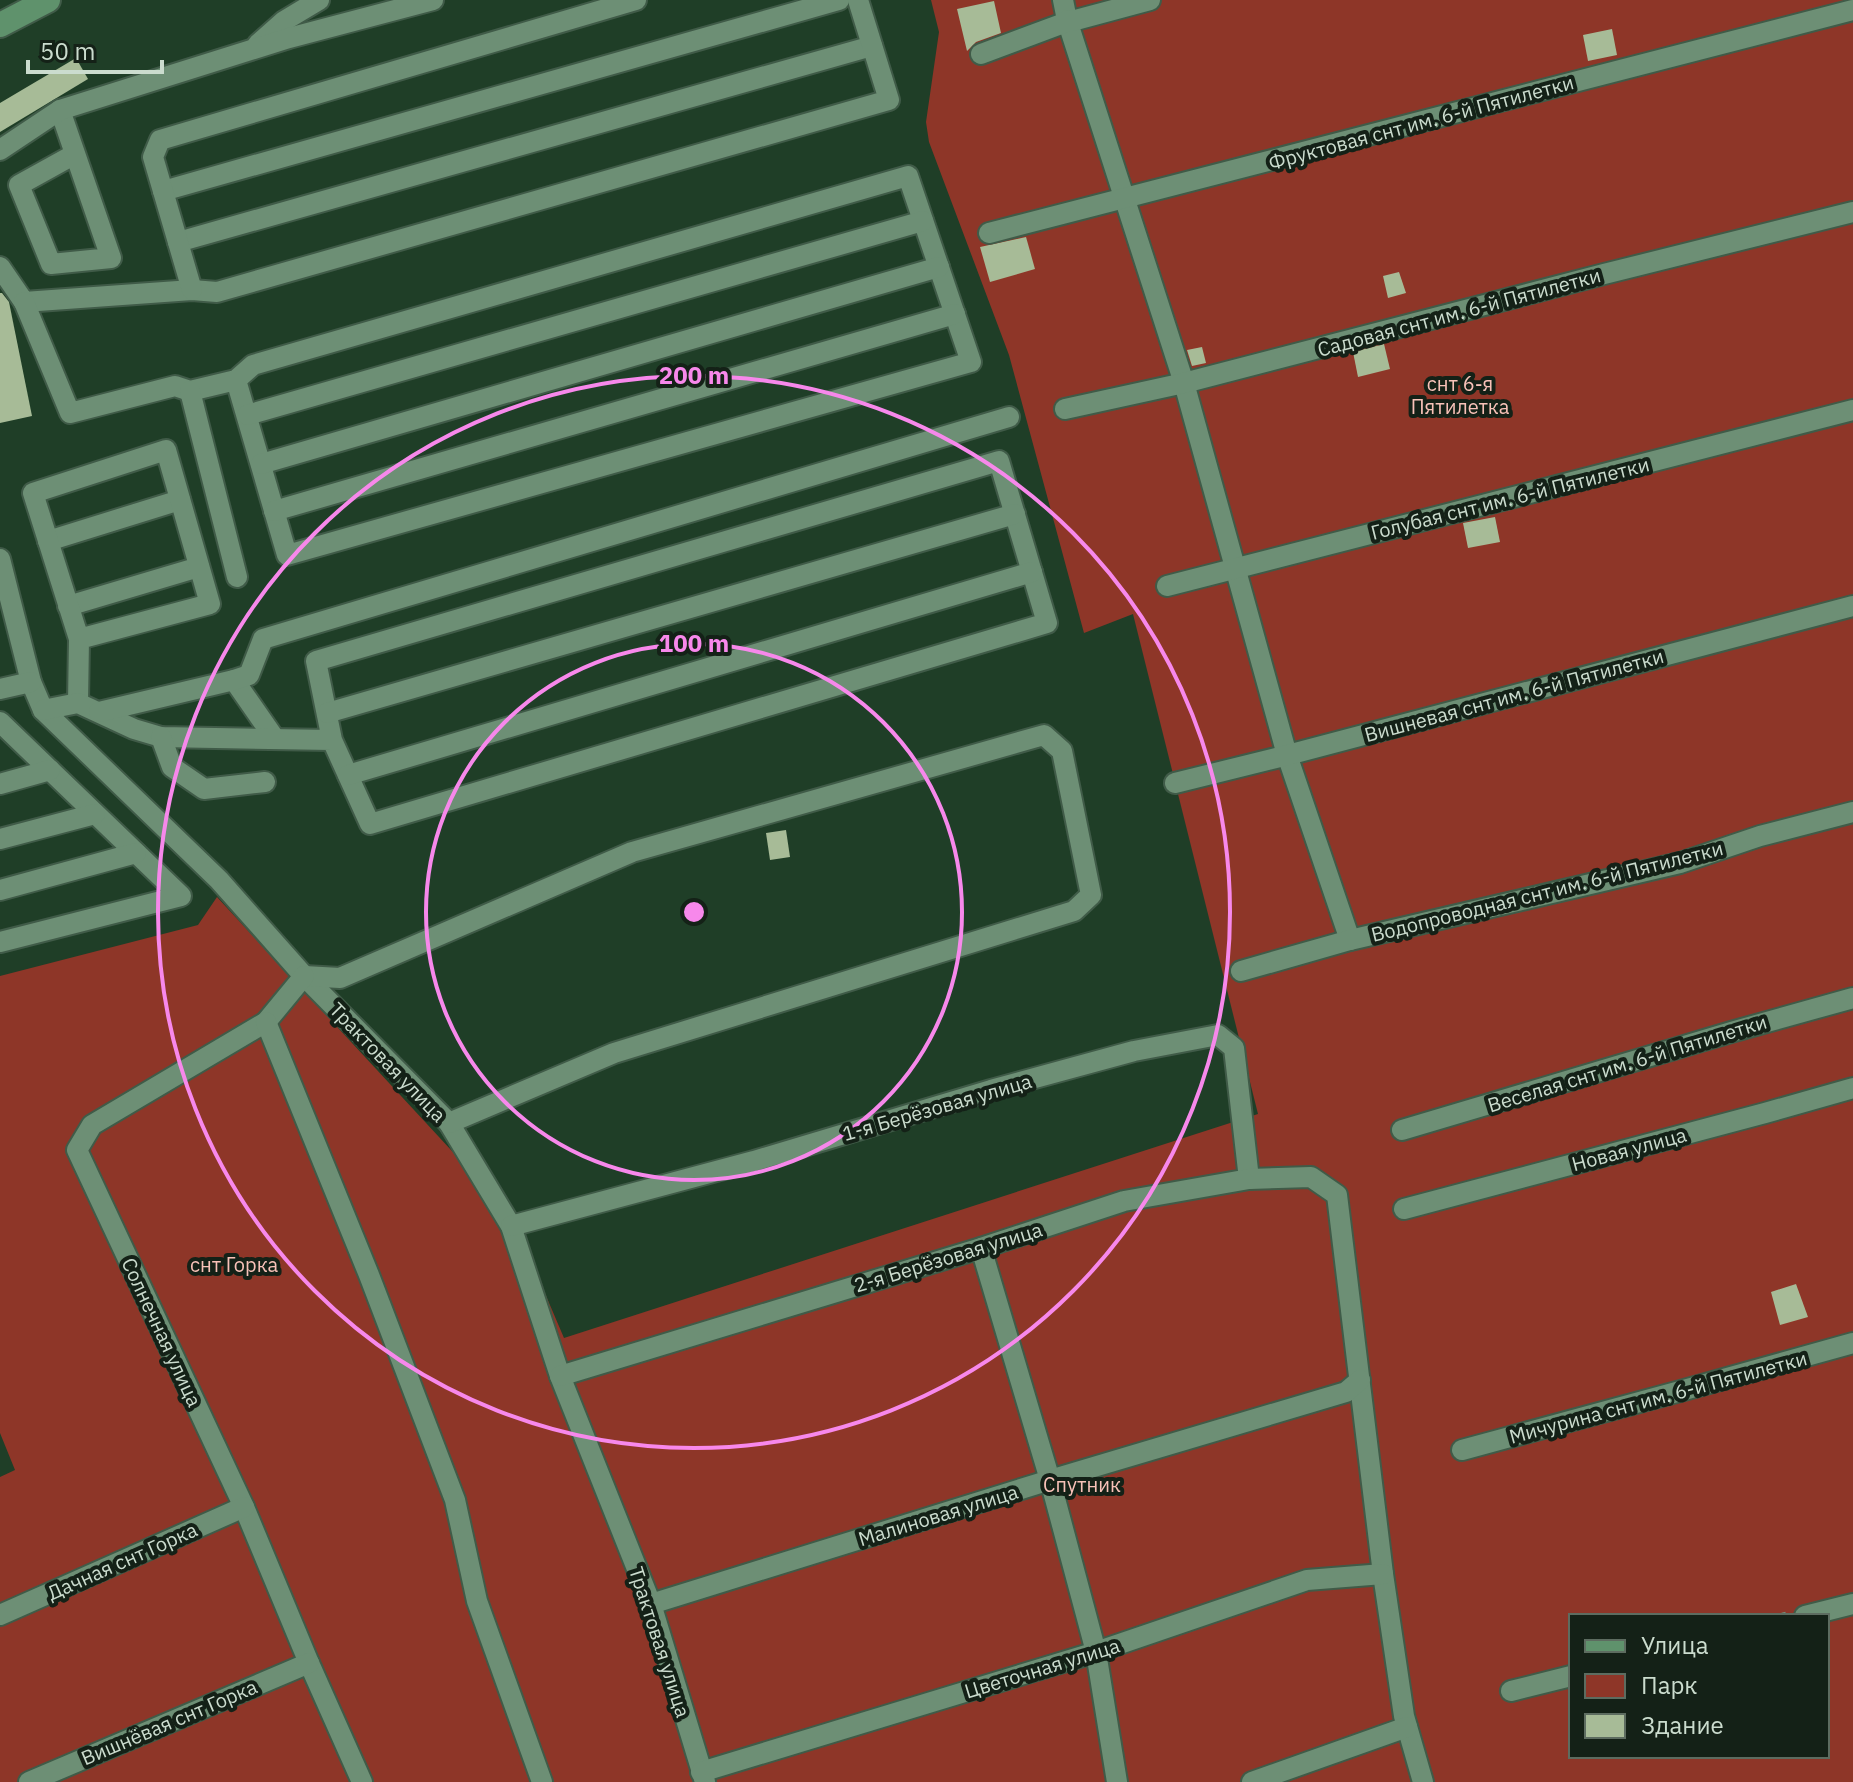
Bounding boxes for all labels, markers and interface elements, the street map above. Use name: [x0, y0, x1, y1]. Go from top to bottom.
scale bar: [28, 24, 162, 74]
text: 50 m: [40, 35, 95, 67]
street label: Фруктовая снт им. 6-й Пятилетки: [1265, 68, 1577, 176]
street label: Садовая снт им. 6-й Пятилетки: [1314, 261, 1604, 363]
text: 200 m: [659, 359, 729, 391]
park label: снт 6-я Пятилетка: [1411, 370, 1510, 420]
street label: Голубая снт им. 6-й Пятилетки: [1368, 450, 1652, 546]
text: 100 m: [659, 627, 729, 659]
street label: Вишневая снт им. 6-й Пятилетки: [1361, 642, 1667, 748]
street label: Водопроводная снт им. 6-й Пятилетки: [1368, 834, 1726, 948]
centre of rings: [680, 898, 708, 926]
street label: Трактовая улица: [324, 996, 452, 1128]
street label: Веселая снт им. 6-й Пятилетки: [1484, 1008, 1770, 1118]
street label: 1-я Берёзовая улица: [839, 1067, 1035, 1147]
street label: Новая улица: [1569, 1121, 1690, 1177]
street label: 2-я Берёзовая улица: [851, 1215, 1046, 1298]
park label: снт Горка: [190, 1251, 278, 1278]
street label: Солнечная улица: [116, 1253, 209, 1411]
street label: Мичурина снт им. 6-й Пятилетки: [1506, 1344, 1810, 1450]
park label: Спутник: [1043, 1471, 1121, 1498]
street label: Малиновая улица: [855, 1478, 1021, 1552]
street label: Дачная снт Горка: [43, 1516, 202, 1606]
street label: Трактовая улица: [623, 1563, 697, 1721]
legend: [1569, 1614, 1829, 1758]
text: Улица: [1641, 1629, 1709, 1661]
street label: Цветочная улица: [961, 1631, 1123, 1704]
text: Парк: [1641, 1669, 1698, 1701]
street label: Вишнёвая снт Горка: [77, 1673, 262, 1771]
text: Здание: [1641, 1709, 1724, 1741]

